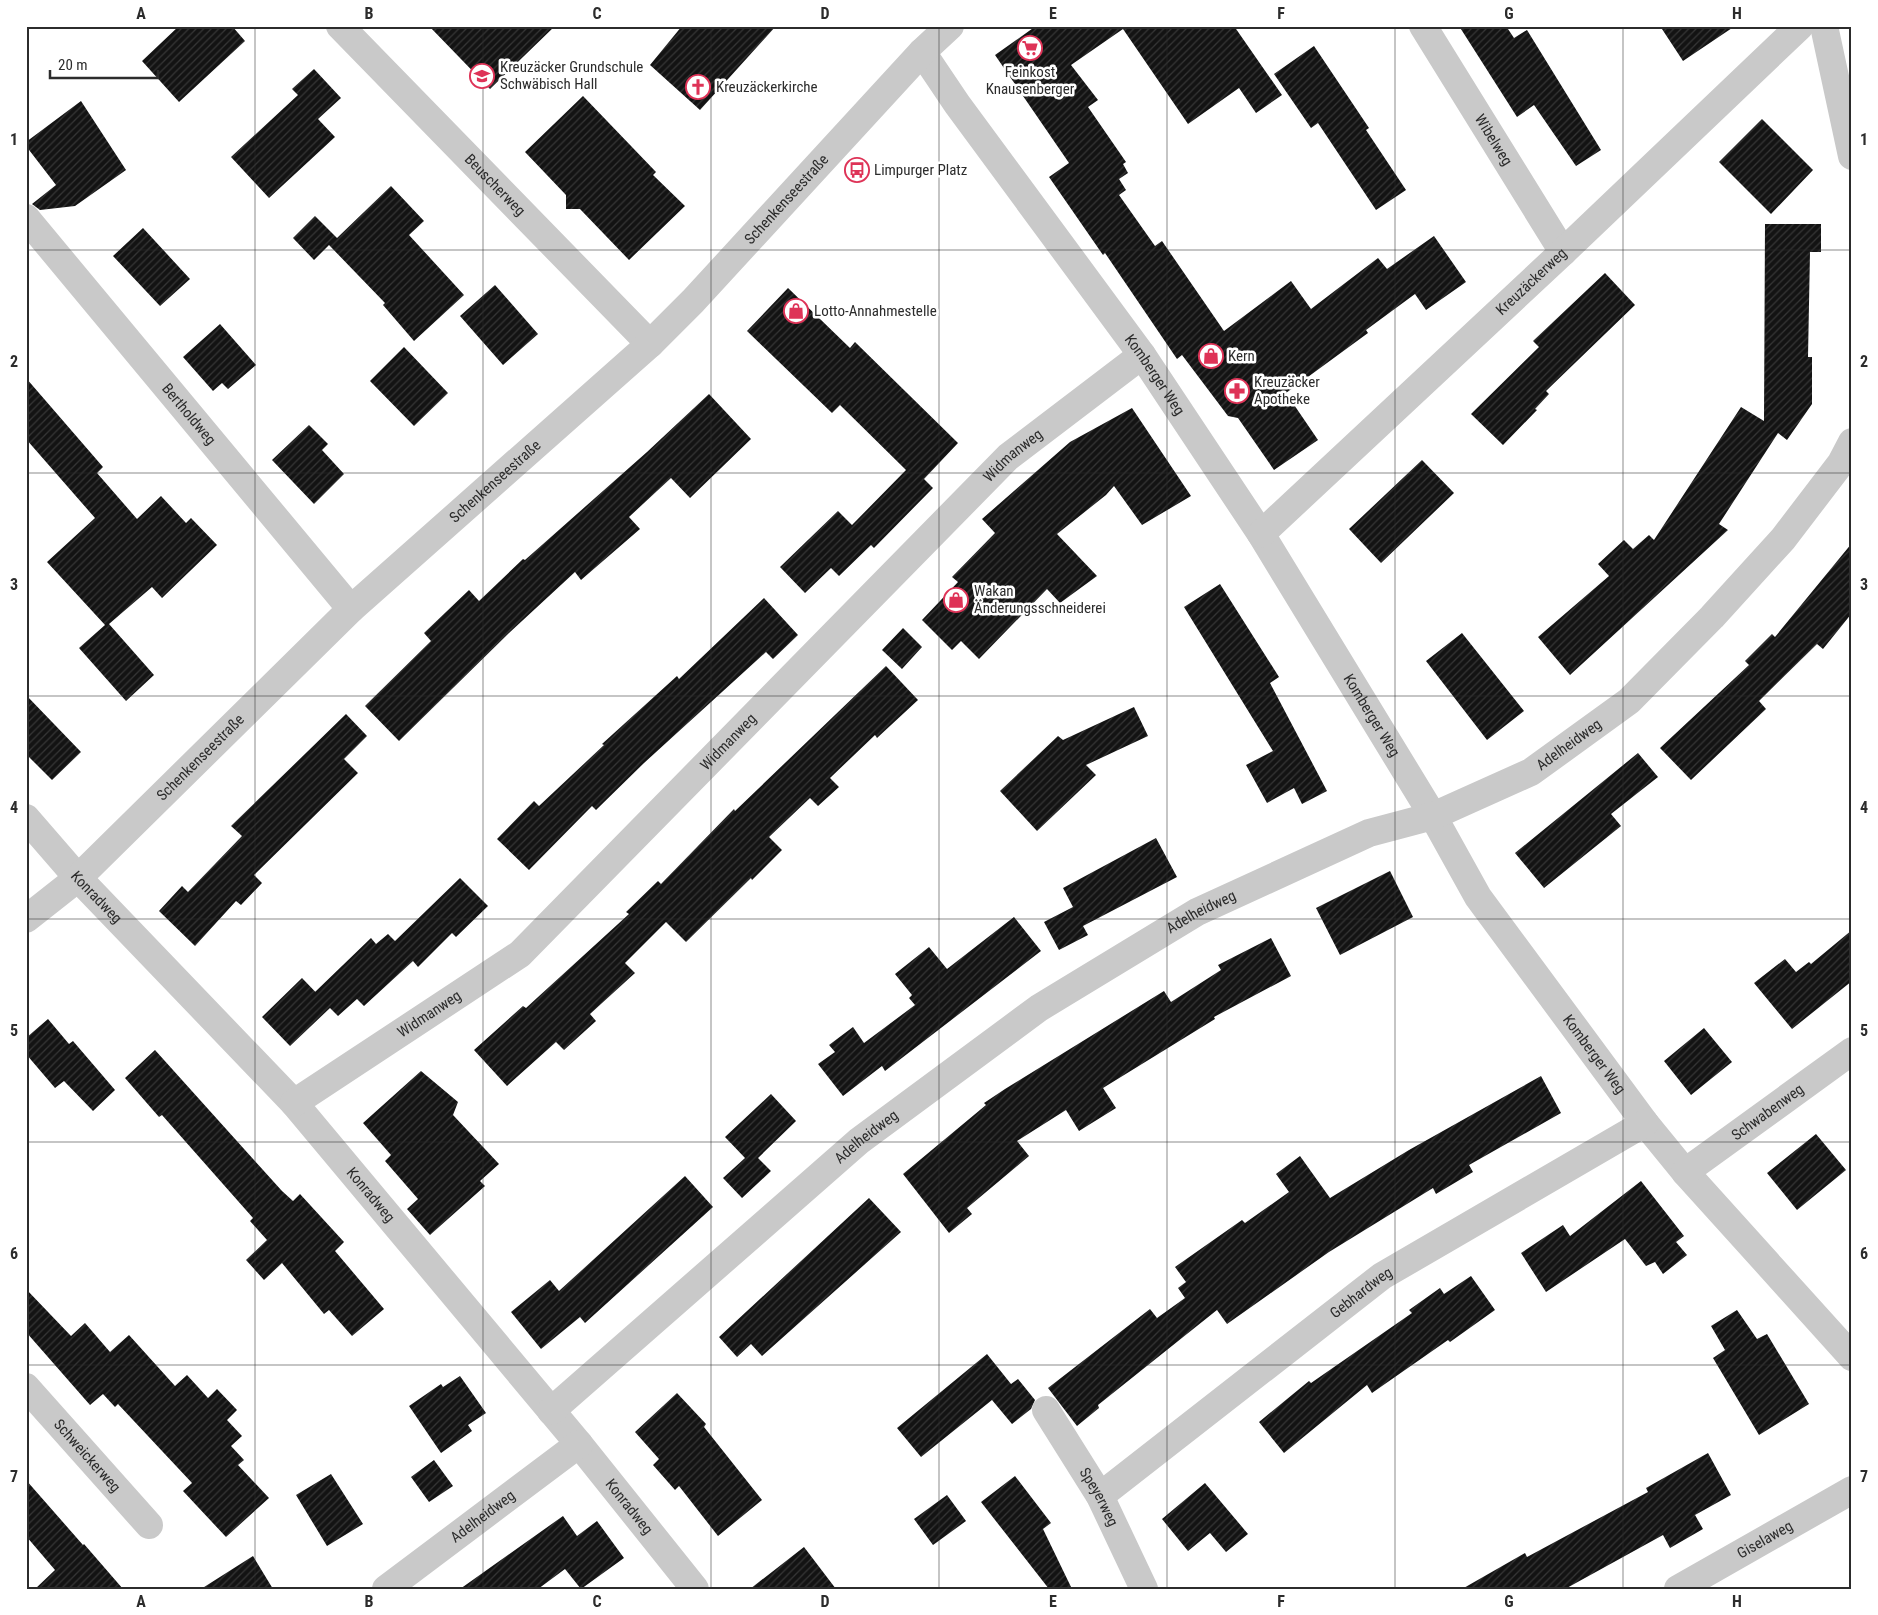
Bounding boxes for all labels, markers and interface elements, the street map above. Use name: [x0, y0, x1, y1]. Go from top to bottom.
text: A: [136, 4, 146, 23]
text: B: [365, 4, 374, 23]
text: C: [592, 4, 602, 23]
text: D: [820, 4, 830, 23]
text: E: [1049, 4, 1057, 23]
text: F: [1277, 4, 1285, 23]
text: G: [1504, 4, 1514, 23]
text: H: [1732, 4, 1742, 23]
supermarket icon: Feinkost Knausenberger: [1017, 35, 1043, 61]
scale bar: [50, 48, 158, 80]
text: 20 m: [58, 56, 88, 74]
place label: Kreuzäcker Grundschule Schwäbisch Hall: [500, 58, 643, 93]
school or university icon: Kreuzäcker Grundschule Schwäbisch Hall: [469, 63, 495, 89]
place label: Feinkost Knausenberger: [986, 63, 1075, 98]
church icon: Kreuzäckerkirche: [685, 74, 711, 100]
place label: Kreuzäckerkirche: [716, 78, 818, 96]
street label: Wibelweg: [1471, 111, 1516, 169]
text: 1: [10, 130, 18, 149]
text: 1: [1860, 130, 1868, 149]
street label: Beuscherweg: [461, 150, 529, 220]
street label: Schenkenseestraße: [741, 151, 832, 248]
bus stop icon: Limpurger Platz: [844, 157, 870, 183]
place label: Limpurger Platz: [874, 161, 967, 179]
street label: Kreuzäckerweg: [1492, 244, 1571, 319]
shop icon: Lotto-Annahmestelle: [783, 298, 809, 324]
place label: Lotto-Annahmestelle: [814, 302, 937, 320]
street label: Komberger Weg: [1121, 331, 1188, 419]
shop icon: Kern: [1198, 343, 1224, 369]
place label: Kern: [1228, 347, 1255, 365]
text: 2: [10, 352, 18, 371]
text: 2: [1860, 352, 1868, 371]
place label: Kreuzäcker Apotheke: [1254, 373, 1320, 408]
pharmacy icon: Kreuzäcker Apotheke: [1224, 378, 1250, 404]
street label: Bertholdweg: [158, 380, 220, 449]
street label: Widmanweg: [980, 425, 1046, 486]
street label: Schenkenseestraße: [446, 436, 544, 526]
text: 3: [10, 575, 18, 594]
text: 3: [1860, 575, 1868, 594]
place label: Wakan Änderungsschneiderei: [974, 582, 1106, 617]
shop icon: Wakan Änderungsschneiderei: [943, 587, 969, 613]
street label: Komberger Weg: [1340, 671, 1404, 760]
street label: Schenkenseestraße: [153, 710, 248, 804]
street label: Widmanweg: [697, 710, 760, 774]
street label: Adelheidweg: [1533, 715, 1605, 774]
text: 4: [10, 798, 18, 817]
text: 4: [1860, 798, 1868, 817]
street label: Konradweg: [67, 867, 126, 927]
street label: Adelheidweg: [1163, 886, 1239, 937]
street label: Widmanweg: [394, 986, 464, 1041]
street label: Komberger Weg: [1559, 1011, 1629, 1097]
text: 5: [10, 1021, 18, 1040]
text: 5: [1860, 1021, 1868, 1040]
street label: Schwabenweg: [1728, 1080, 1807, 1144]
street label: Adelheidweg: [831, 1106, 902, 1167]
street label: Konradweg: [343, 1164, 399, 1226]
text: 6: [10, 1244, 18, 1263]
text: 6: [1860, 1244, 1868, 1263]
street label: Gebhardweg: [1326, 1263, 1395, 1322]
street label: Schweickerweg: [50, 1415, 124, 1496]
street label: Speyerweg: [1076, 1464, 1122, 1529]
text: 7: [10, 1467, 18, 1486]
text: 7: [1860, 1467, 1868, 1486]
street label: Konradweg: [602, 1475, 657, 1538]
street label: Adelheidweg: [447, 1486, 519, 1546]
street label: Giselaweg: [1734, 1517, 1796, 1562]
text: A: [136, 1592, 146, 1611]
text: B: [365, 1592, 374, 1611]
text: C: [592, 1592, 602, 1611]
text: D: [820, 1592, 830, 1611]
text: E: [1049, 1592, 1057, 1611]
text: F: [1277, 1592, 1285, 1611]
text: G: [1504, 1592, 1514, 1611]
text: H: [1732, 1592, 1742, 1611]

